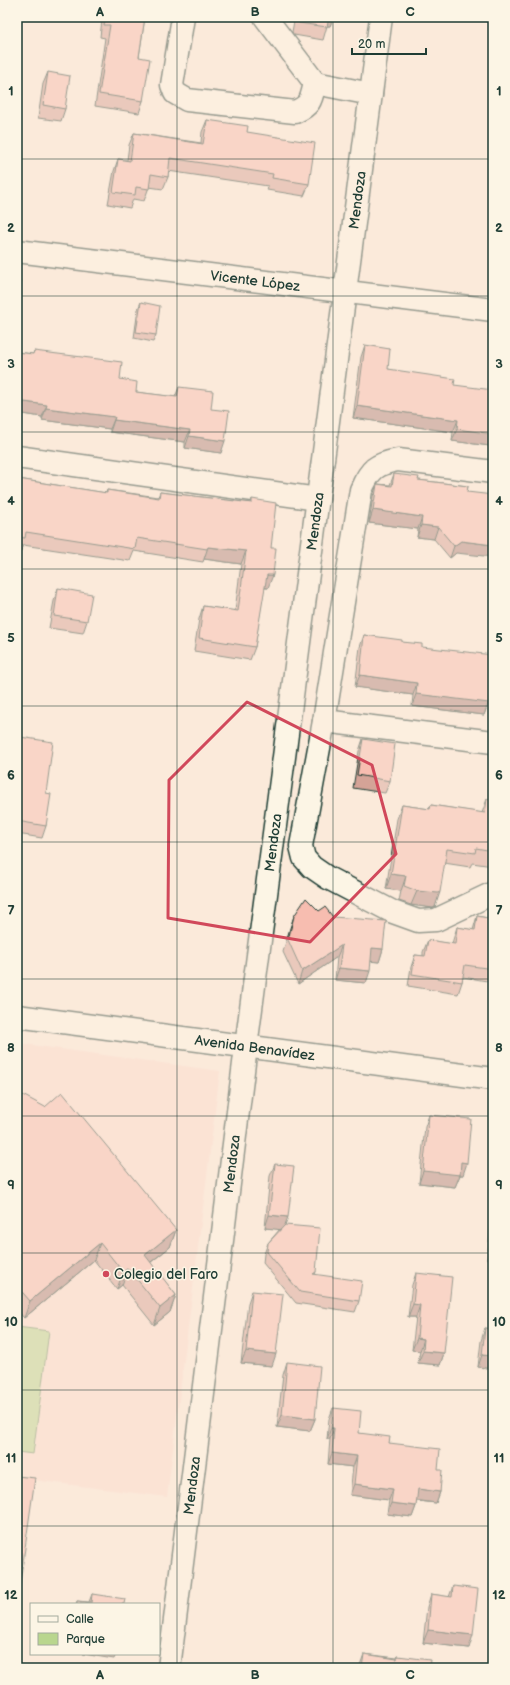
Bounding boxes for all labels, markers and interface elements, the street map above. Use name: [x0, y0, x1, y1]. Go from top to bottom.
text: A: [95, 4, 104, 20]
text: B: [250, 4, 260, 20]
text: C: [405, 4, 415, 20]
scale bar: [352, 30, 426, 56]
text: 20 m: [358, 37, 385, 52]
text: 1: [8, 83, 14, 99]
text: 1: [496, 83, 502, 99]
street label: Mendoza: [345, 170, 369, 230]
text: 2: [7, 220, 15, 236]
text: 2: [495, 220, 503, 236]
street label: Vicente López: [209, 267, 301, 295]
text: 3: [7, 356, 15, 372]
text: 3: [495, 356, 503, 372]
street label: Mendoza: [303, 491, 327, 551]
text: 4: [7, 493, 15, 509]
text: 4: [495, 493, 503, 509]
text: 5: [7, 630, 15, 646]
text: 5: [495, 630, 503, 646]
text: 6: [7, 767, 15, 783]
text: 6: [495, 767, 503, 783]
street label: Mendoza: [261, 812, 285, 873]
text: 7: [7, 903, 15, 919]
text: 7: [495, 903, 503, 919]
street label: Avenida Benavídez: [194, 1031, 316, 1064]
text: 8: [7, 1040, 15, 1056]
text: 8: [495, 1040, 503, 1056]
street label: Mendoza: [219, 1134, 244, 1194]
text: 9: [7, 1177, 15, 1193]
text: 9: [495, 1177, 503, 1193]
place label: Colegio del Faro: [114, 1266, 218, 1283]
marker: Colegio del Faro: [101, 1269, 111, 1279]
text: 10: [4, 1314, 18, 1330]
text: 10: [492, 1314, 506, 1330]
text: 11: [6, 1450, 16, 1466]
text: 11: [494, 1450, 504, 1466]
street label: Mendoza: [180, 1455, 204, 1516]
text: 12: [4, 1587, 18, 1603]
text: 12: [492, 1587, 506, 1603]
legend: [30, 1603, 160, 1655]
text: Calle: [66, 1612, 94, 1627]
text: Parque: [66, 1632, 105, 1647]
text: A: [95, 1667, 104, 1683]
text: B: [250, 1667, 260, 1683]
text: C: [405, 1667, 415, 1683]

